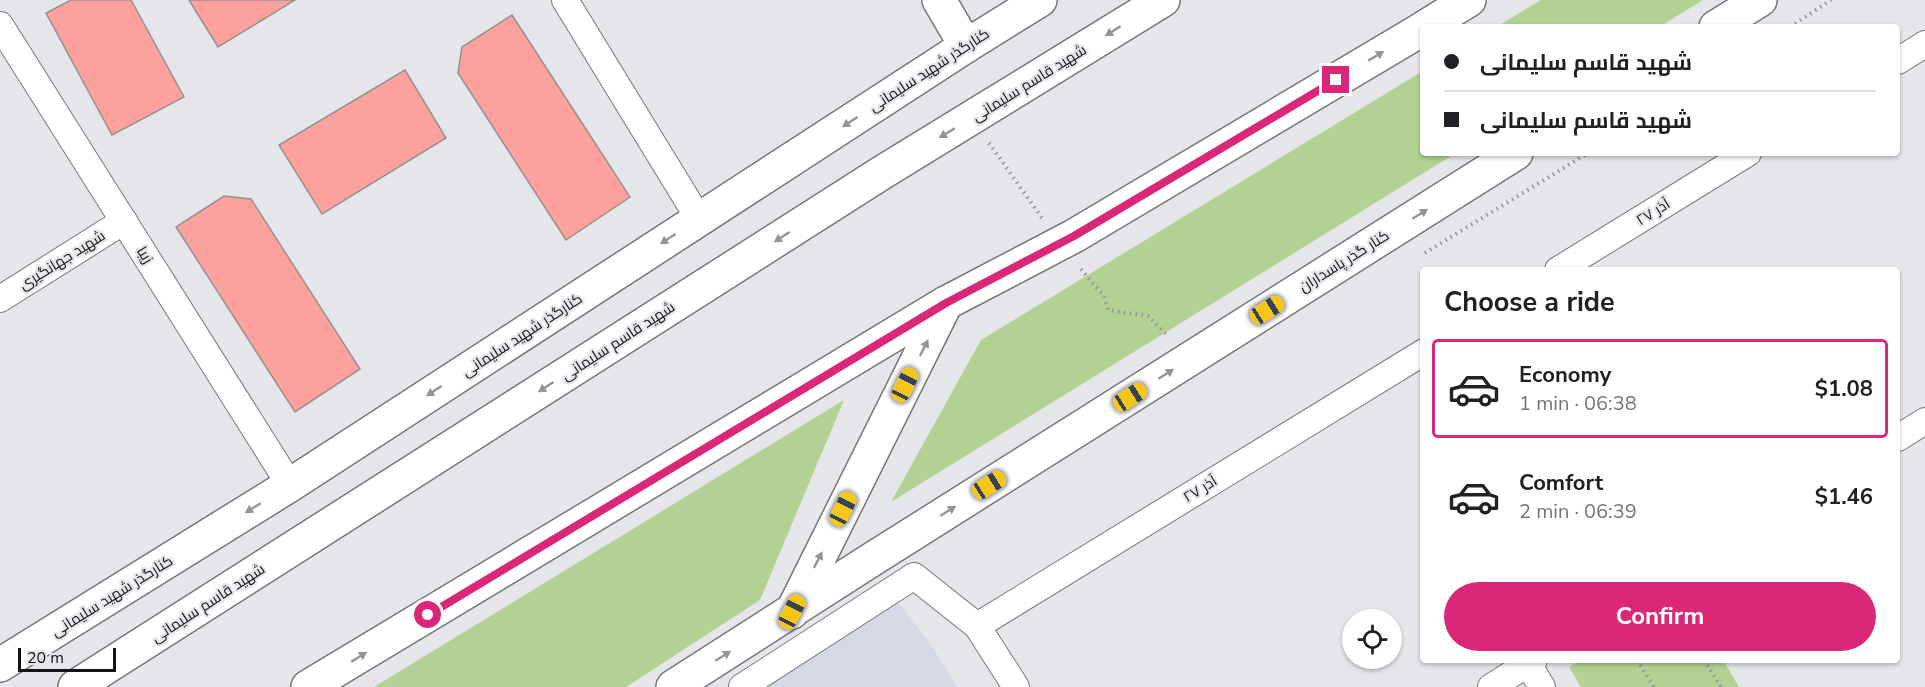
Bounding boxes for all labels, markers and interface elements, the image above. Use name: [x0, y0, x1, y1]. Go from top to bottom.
street label: کنارگذر شهید سلیمانی: [865, 24, 993, 116]
one-way arrow: [1105, 25, 1121, 36]
street label: شهید قاسم سلیمانی: [968, 40, 1090, 126]
text: شهید قاسم سلیمانی: [1480, 48, 1692, 78]
one-way arrow: [1368, 51, 1385, 61]
route end: [1322, 66, 1349, 93]
text: شهید قاسم سلیمانی: [1480, 106, 1692, 136]
one-way arrow: [842, 116, 858, 128]
one-way arrow: [939, 128, 955, 139]
street label: آذر ۲۷: [1632, 194, 1674, 230]
one-way arrow: [1412, 208, 1428, 219]
street label: شهید جهانگیری: [15, 225, 109, 295]
street label: کنار گذر پاسداران: [1295, 225, 1393, 297]
one-way arrow: [773, 231, 790, 242]
one-way arrow: [660, 234, 676, 245]
street label: زیبا: [132, 243, 158, 267]
text: Choose a ride: [1444, 284, 1615, 321]
street label: کنارگذر شهید سلیمانی: [458, 289, 586, 381]
car: [1247, 293, 1287, 327]
street label: شهید قاسم سلیمانی: [557, 297, 679, 385]
one-way arrow: [919, 339, 929, 356]
text: Economy: [1519, 360, 1611, 390]
icon: car: [1447, 362, 1501, 416]
car: [889, 365, 921, 405]
one-way arrow: [1158, 368, 1174, 379]
text: $1.08: [1815, 374, 1873, 404]
car: [1110, 380, 1150, 414]
one-way arrow: [538, 381, 555, 392]
one-way arrow: [426, 386, 442, 397]
text: 1 min · 06:38: [1519, 390, 1637, 417]
car: [969, 468, 1009, 502]
text: Comfort: [1519, 468, 1603, 498]
icon: car: [1447, 470, 1501, 524]
street label: آذر ۲۷: [1179, 471, 1221, 507]
text: $1.46: [1815, 482, 1873, 512]
car: [827, 489, 859, 529]
text: 2 min · 06:39: [1519, 498, 1637, 525]
one-way arrow: [244, 503, 261, 514]
one-way arrow: [940, 506, 956, 517]
street label: کنارگذر شهید سلیمانی: [47, 550, 177, 642]
one-way arrow: [813, 551, 823, 568]
street label: شهید قاسم سلیمانی: [147, 559, 269, 647]
button: Confirm: [1444, 582, 1876, 651]
car: [776, 592, 808, 632]
route start: [414, 601, 441, 628]
map controls: [1342, 609, 1402, 669]
button: locate: [1342, 609, 1402, 669]
scale bar: [18, 645, 116, 672]
text: 20 m: [27, 647, 64, 669]
one-way arrow: [714, 650, 731, 661]
one-way arrow: [351, 651, 367, 662]

